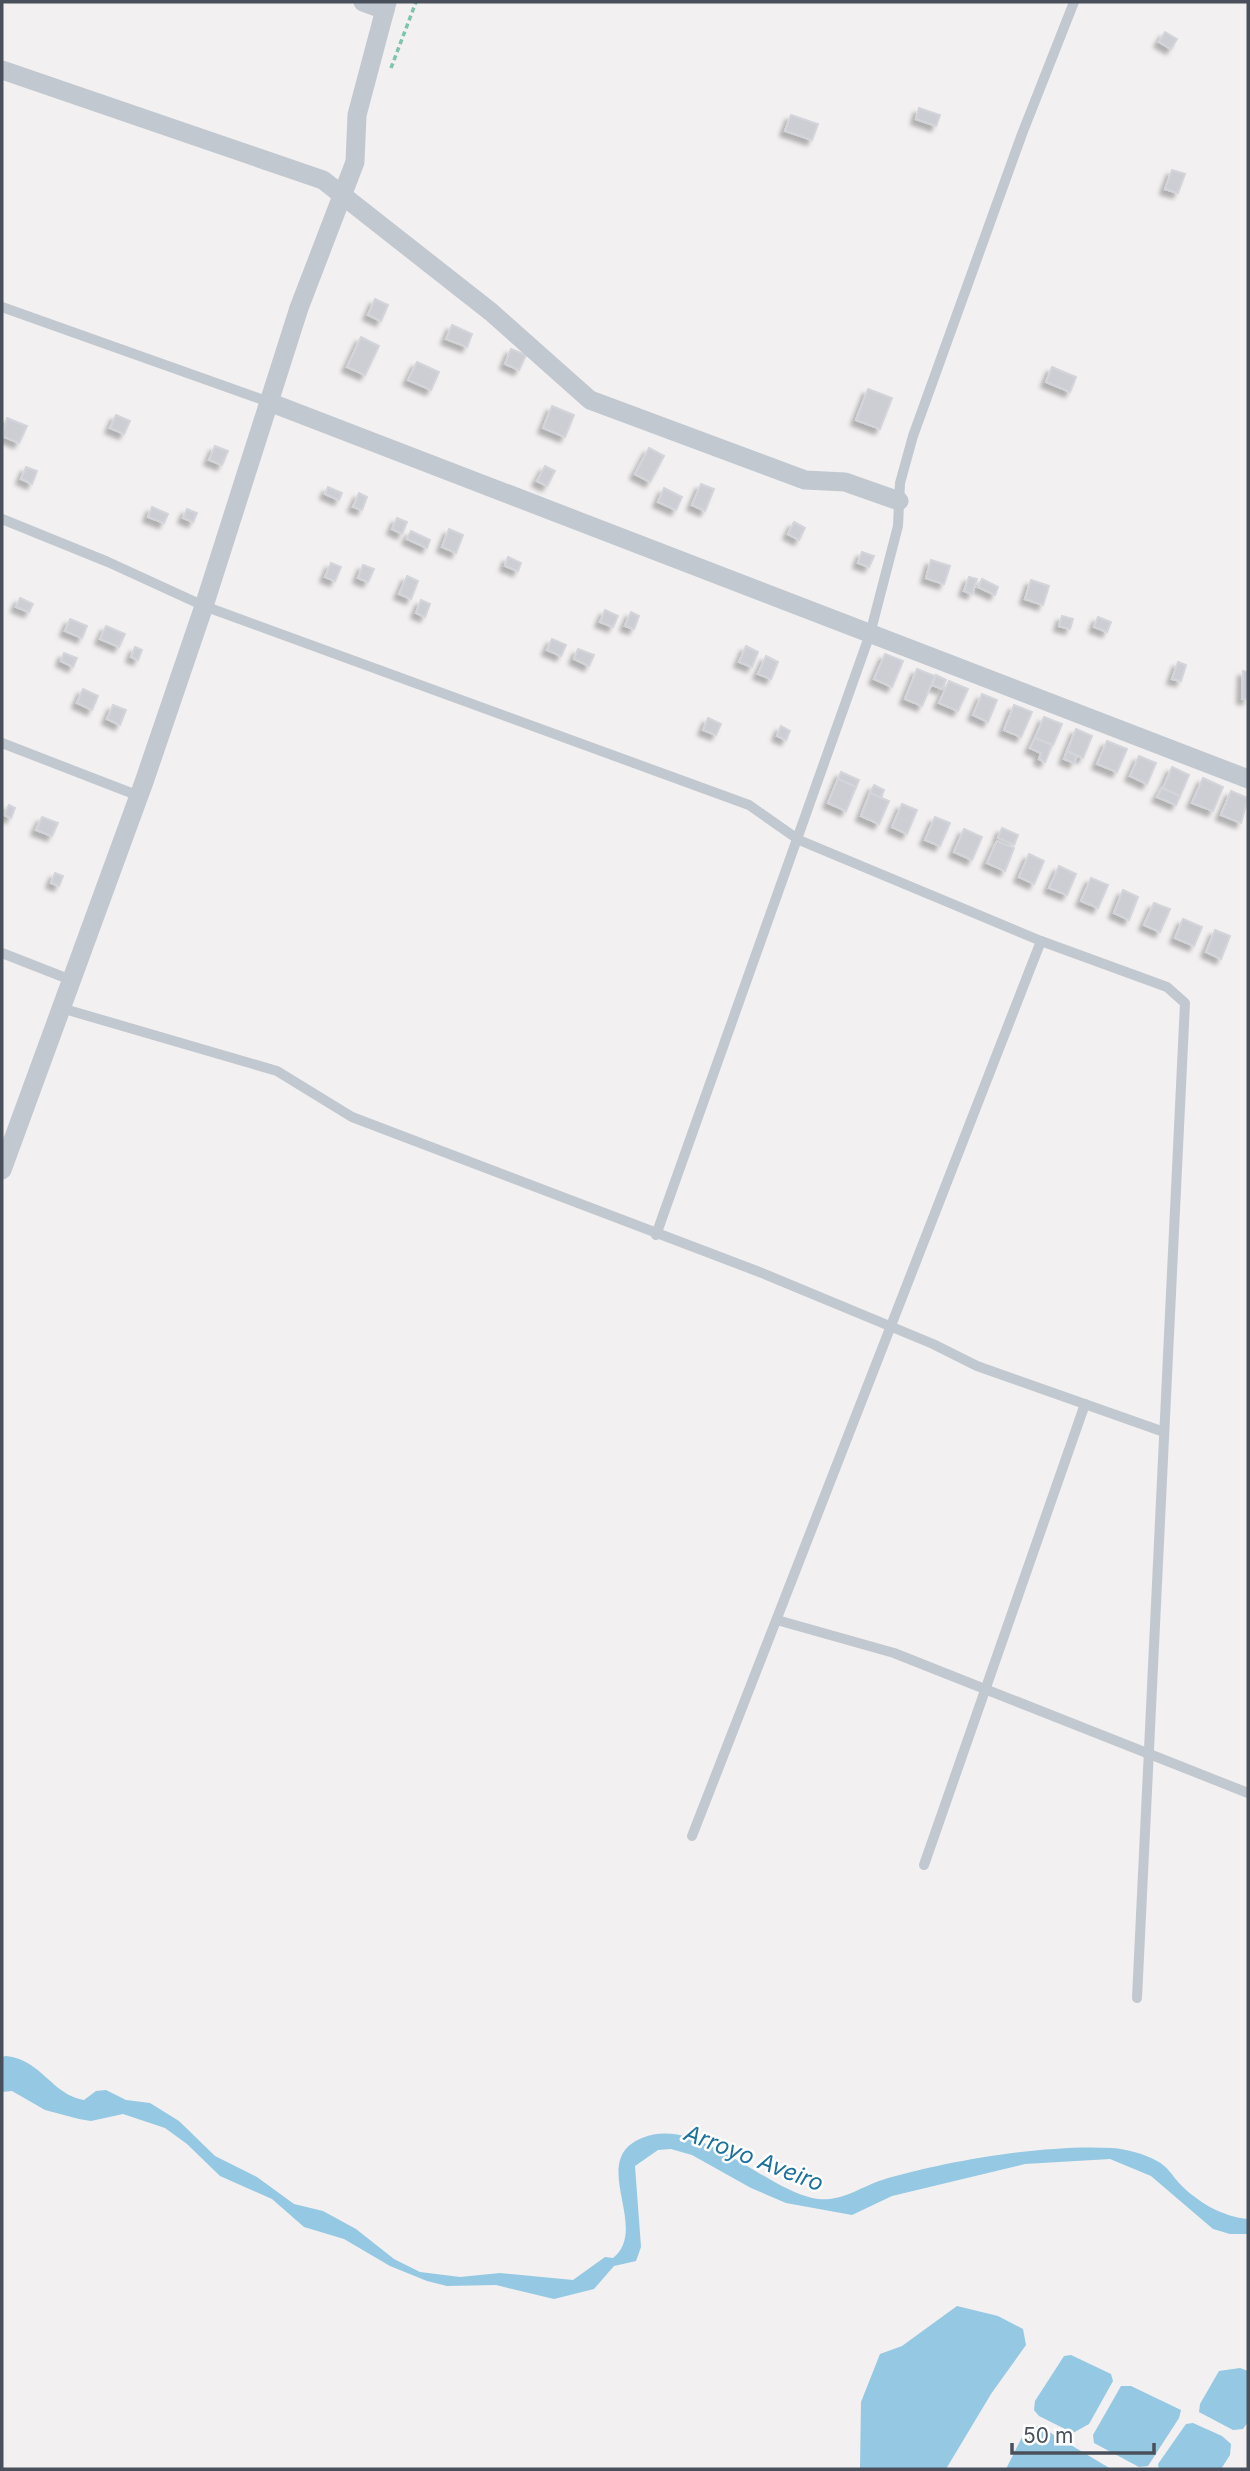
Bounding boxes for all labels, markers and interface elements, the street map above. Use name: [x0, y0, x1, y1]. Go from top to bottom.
water label: Arroyo Aveiro: [679, 2118, 828, 2197]
scale bar: [1012, 2412, 1154, 2456]
text: 50 m: [1023, 2423, 1073, 2448]

